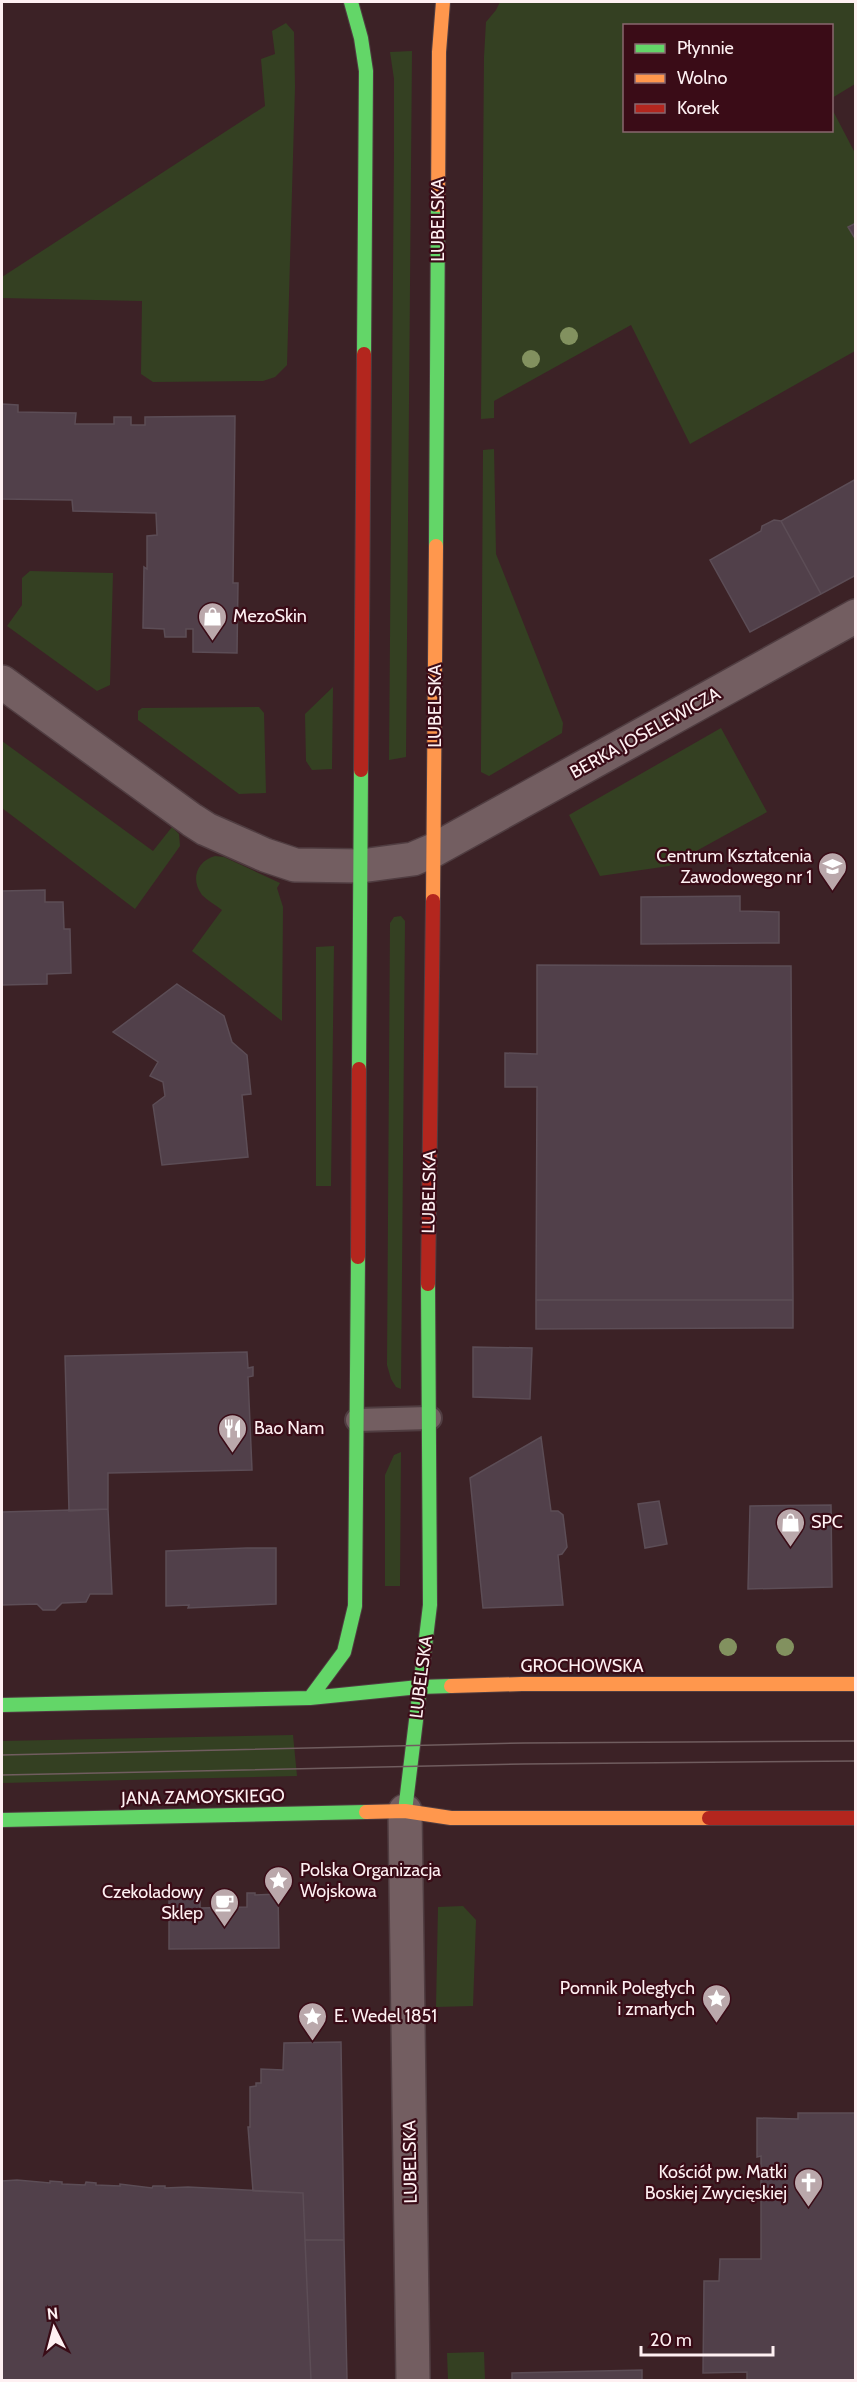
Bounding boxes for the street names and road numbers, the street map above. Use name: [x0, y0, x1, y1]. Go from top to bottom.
street label: LUBELSKA: [427, 178, 449, 262]
street label: LUBELSKA: [424, 664, 446, 748]
street label: BERKA JOSELEWICZA: [566, 683, 724, 783]
street label: LUBELSKA: [417, 1150, 441, 1234]
street label: LUBELSKA: [405, 1634, 437, 1720]
street label: GROCHOWSKA: [520, 1655, 644, 1677]
street label: JANA ZAMOYSKIEGO: [120, 1785, 285, 1809]
street label: LUBELSKA: [398, 2120, 422, 2204]

